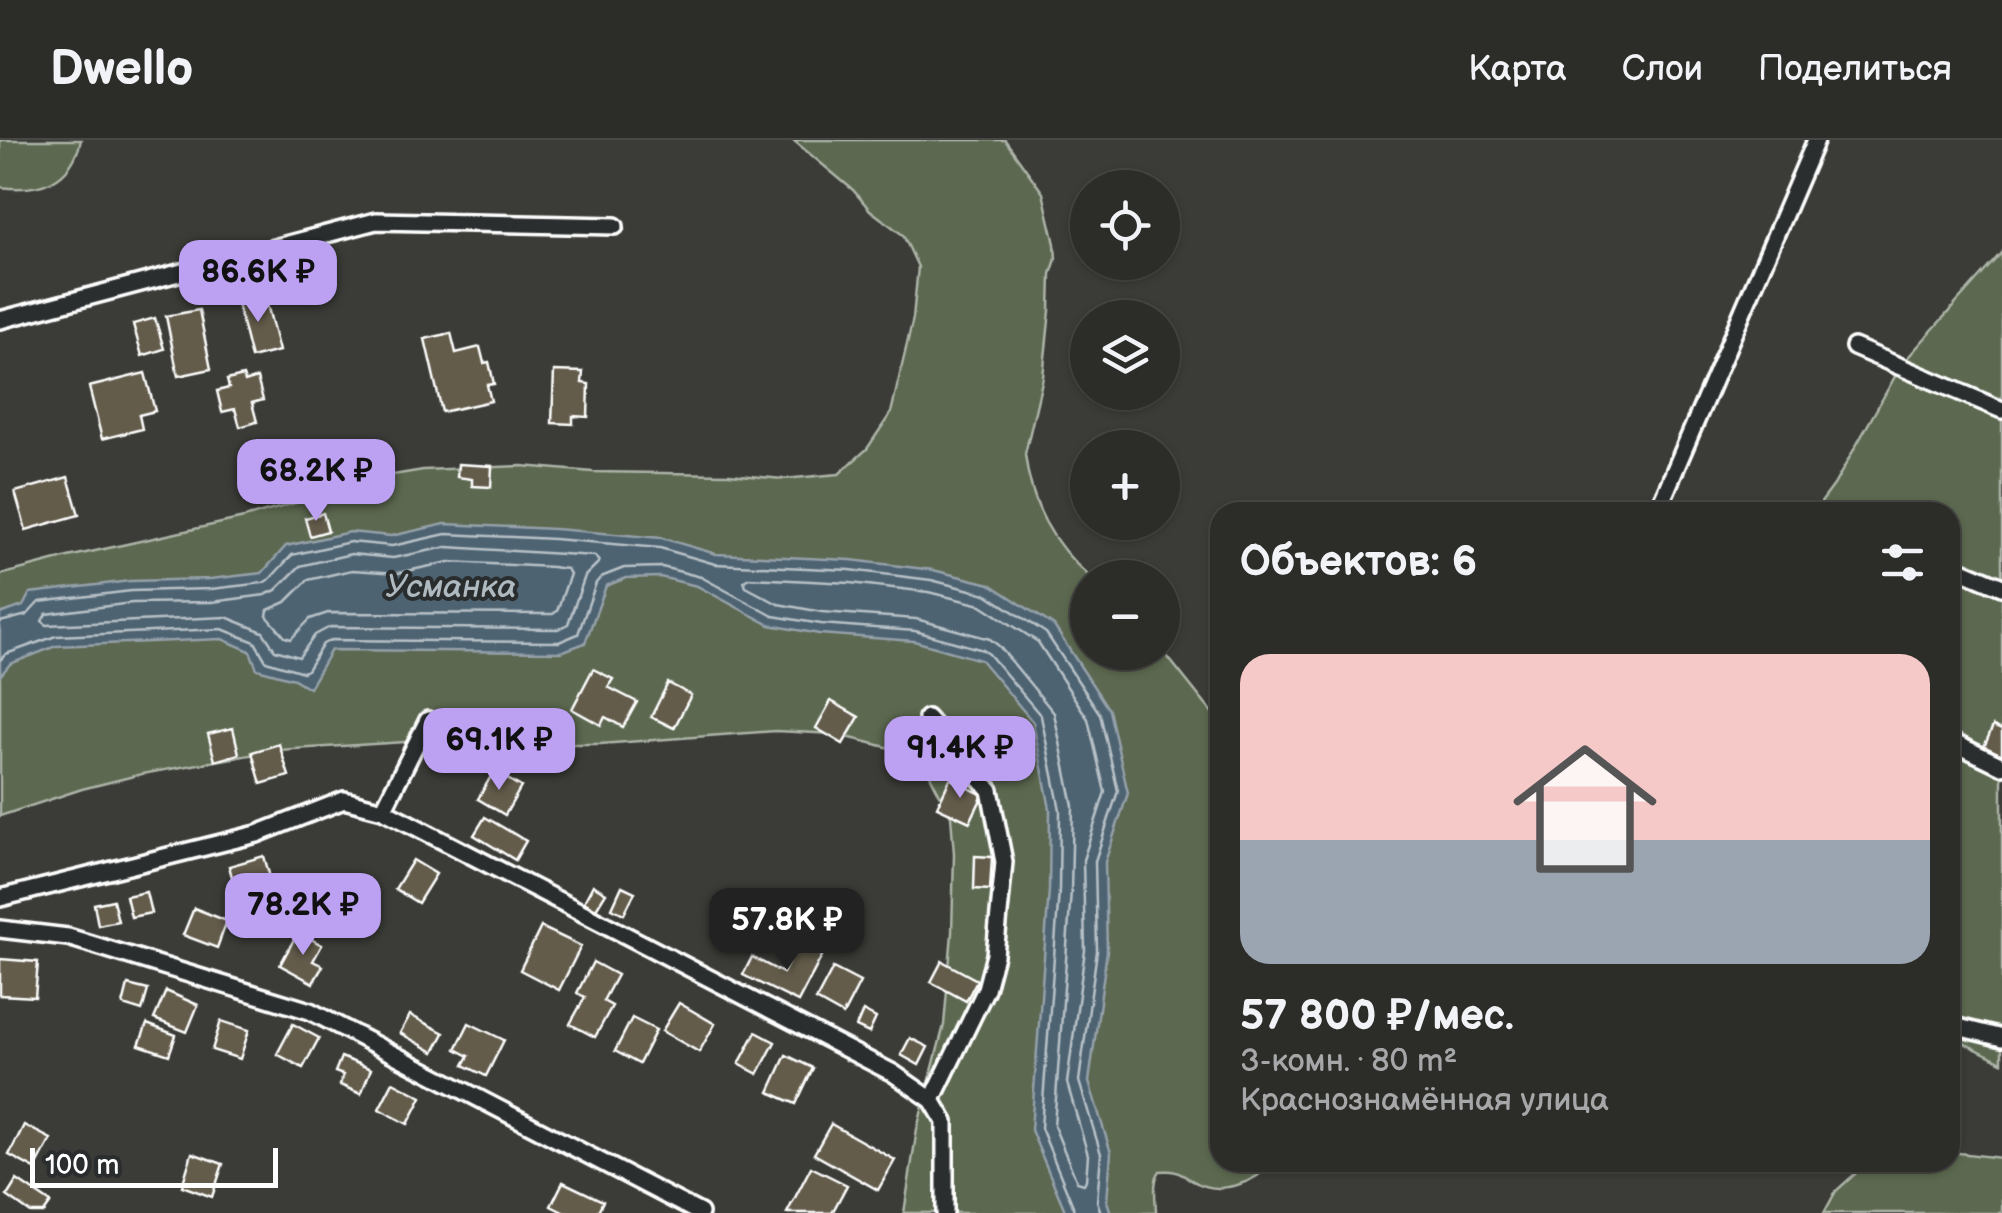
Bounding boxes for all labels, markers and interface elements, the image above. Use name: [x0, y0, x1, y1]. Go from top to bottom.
text: Dwello: [50, 41, 193, 98]
text: Карта: [1468, 48, 1567, 91]
text: Слои: [1622, 48, 1703, 91]
text: Поделиться: [1758, 48, 1952, 91]
map controls: [1070, 170, 1180, 670]
button: locate: [1070, 170, 1180, 280]
pin: 86.6K ₽: [166, 240, 350, 325]
text: 86.6K ₽: [201, 253, 315, 292]
button: layers: [1070, 300, 1180, 410]
button: +: [1070, 430, 1180, 540]
pin: 68.2K ₽: [224, 439, 408, 524]
text: 68.2K ₽: [259, 452, 373, 491]
icon: filters: [1875, 535, 1930, 590]
text: Объектов: 6: [1240, 537, 1477, 588]
button: −: [1070, 560, 1180, 670]
water label: Усманка: [386, 568, 516, 607]
pin: 69.1K ₽: [407, 708, 591, 793]
pin: 91.4K ₽: [868, 716, 1052, 801]
icon: home: [1495, 719, 1675, 899]
text: 69.1K ₽: [445, 721, 553, 760]
text: 91.4K ₽: [906, 729, 1014, 768]
pin: 78.2K ₽: [211, 873, 395, 958]
text: 78.2K ₽: [247, 886, 359, 925]
pin: 57.8K ₽: [695, 888, 879, 973]
text: 57.8K ₽: [731, 901, 843, 940]
text: 57 800 ₽/мес.: [1240, 991, 1514, 1042]
text: 3-комн. · 80 m²: [1240, 1042, 1457, 1081]
text: Краснознамённая улица: [1240, 1081, 1609, 1120]
scale bar: [30, 1143, 278, 1188]
text: 100 m: [45, 1149, 119, 1182]

